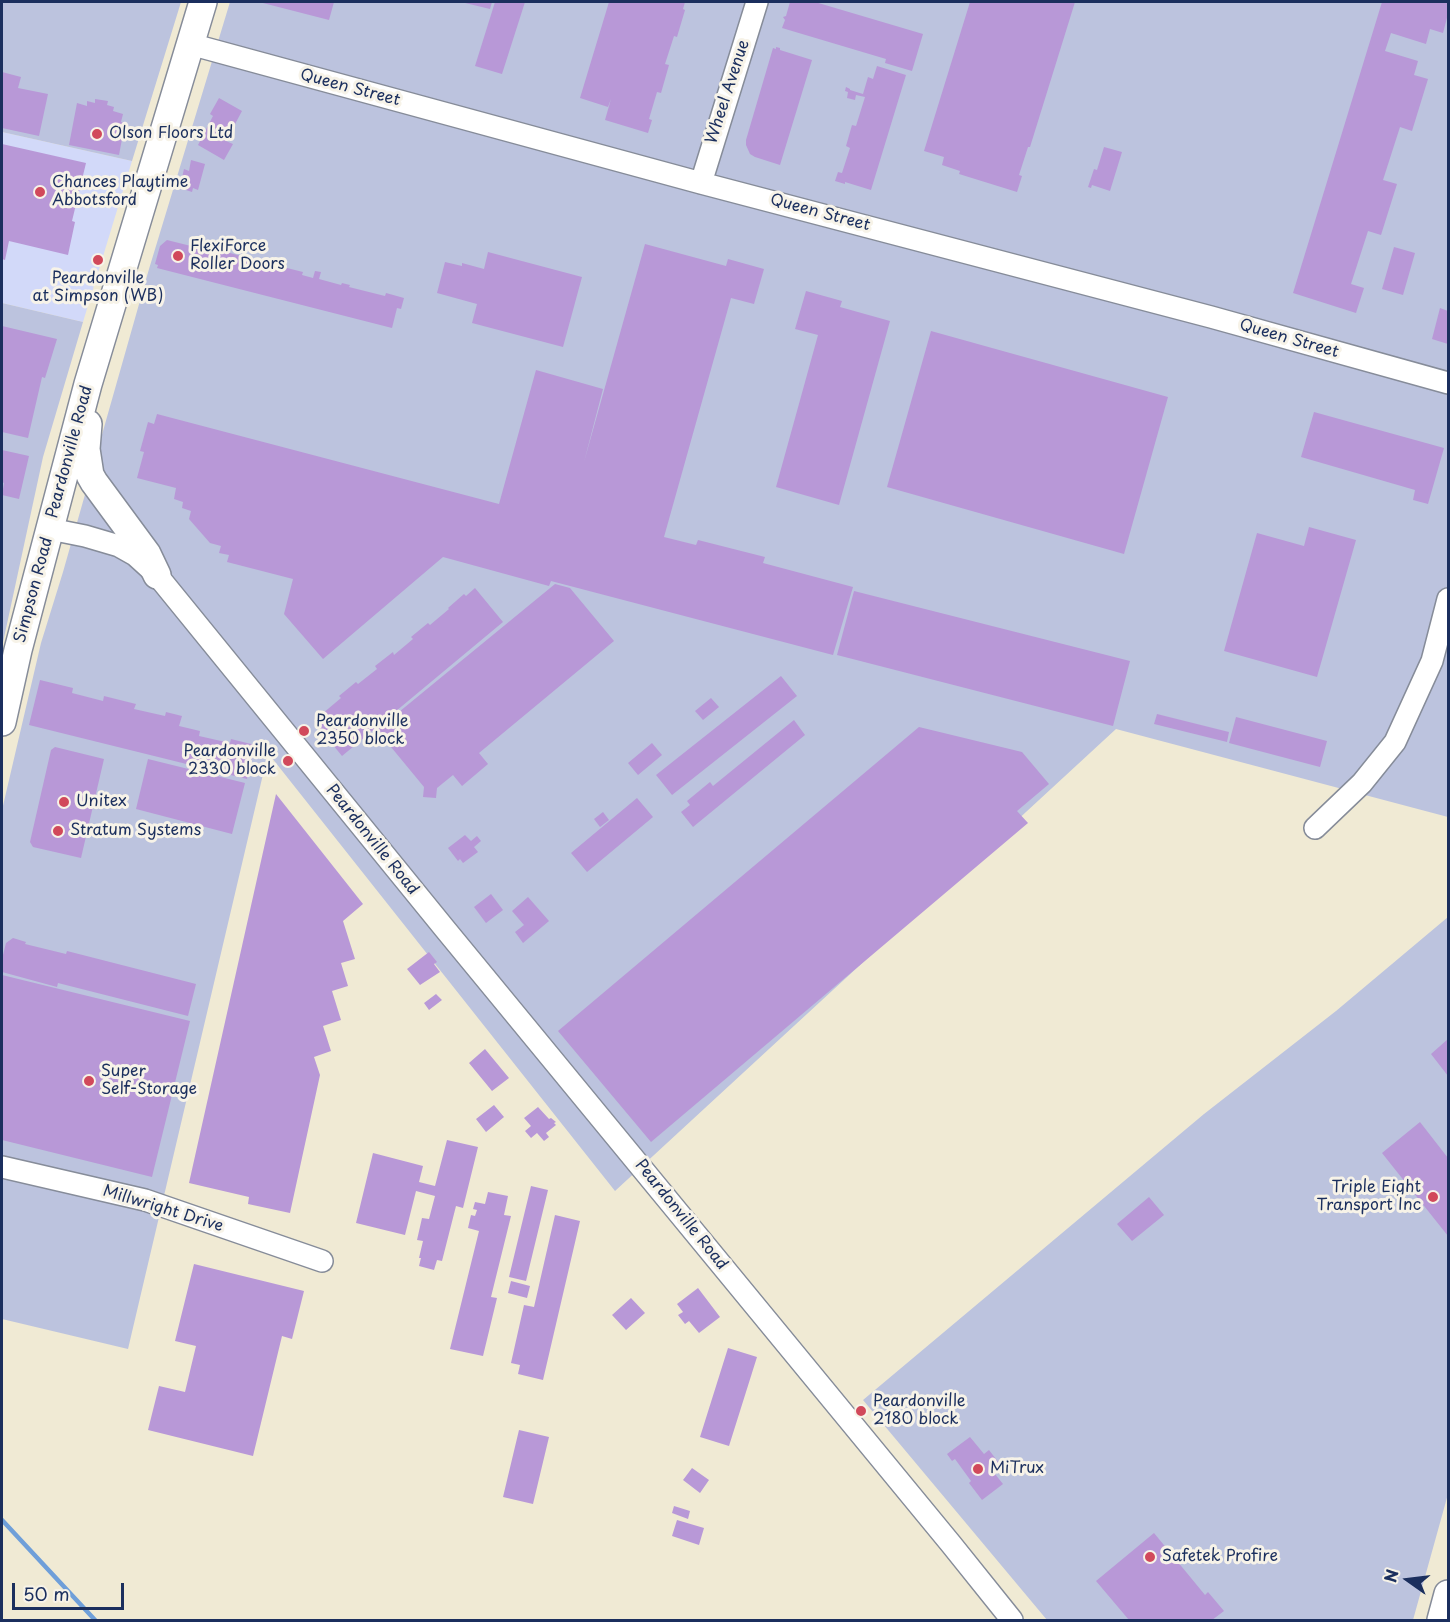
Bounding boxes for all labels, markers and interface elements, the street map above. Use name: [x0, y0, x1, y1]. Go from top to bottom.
street label: Wheel Avenue: [702, 38, 754, 146]
street label: Queen Street: [298, 65, 402, 111]
place label: Olson Floors Ltd: [109, 124, 233, 144]
marker: Olson Floors Ltd: [90, 127, 104, 141]
place label: Chances Playtime Abbotsford: [52, 173, 188, 211]
marker: Chances Playtime Abbotsford: [33, 185, 47, 199]
street label: Queen Street: [768, 190, 872, 236]
place label: FlexiForce Roller Doors: [190, 237, 285, 275]
marker: FlexiForce Roller Doors: [171, 249, 185, 263]
marker: Peardonville at Simpson (WB): [91, 253, 105, 267]
place label: Peardonville at Simpson (WB): [33, 269, 163, 307]
street label: Queen Street: [1237, 316, 1341, 362]
street label: Peardonville Road: [43, 384, 97, 520]
street label: Simpson Road: [11, 535, 57, 645]
place label: Peardonville 2350 block: [316, 712, 408, 750]
marker: Peardonville 2350 block: [297, 724, 311, 738]
place label: Peardonville 2330 block: [184, 742, 276, 780]
marker: Peardonville 2330 block: [281, 754, 295, 768]
street label: Peardonville Road: [322, 781, 422, 899]
place label: Unitex: [76, 792, 127, 812]
marker: Unitex: [57, 795, 71, 809]
place label: Stratum Systems: [70, 821, 201, 841]
marker: Stratum Systems: [51, 824, 65, 838]
place label: Super Self-Storage: [101, 1062, 197, 1100]
marker: Super Self-Storage: [82, 1074, 96, 1088]
street label: Peardonville Road: [631, 1156, 731, 1274]
place label: Triple Eight Transport Inc: [1317, 1178, 1421, 1216]
street label: Millwright Drive: [100, 1182, 226, 1236]
marker: Triple Eight Transport Inc: [1426, 1190, 1440, 1204]
place label: Peardonville 2180 block: [873, 1392, 965, 1430]
marker: Peardonville 2180 block: [854, 1404, 868, 1418]
place label: MiTrux: [990, 1459, 1044, 1479]
marker: MiTrux: [971, 1462, 985, 1476]
place label: Safetek Profire: [1162, 1547, 1278, 1567]
marker: Safetek Profire: [1143, 1550, 1157, 1564]
north arrow: [1378, 1550, 1438, 1610]
text: N: [1377, 1567, 1404, 1585]
scale bar: [15, 1571, 128, 1609]
text: 50 m: [23, 1580, 70, 1607]

